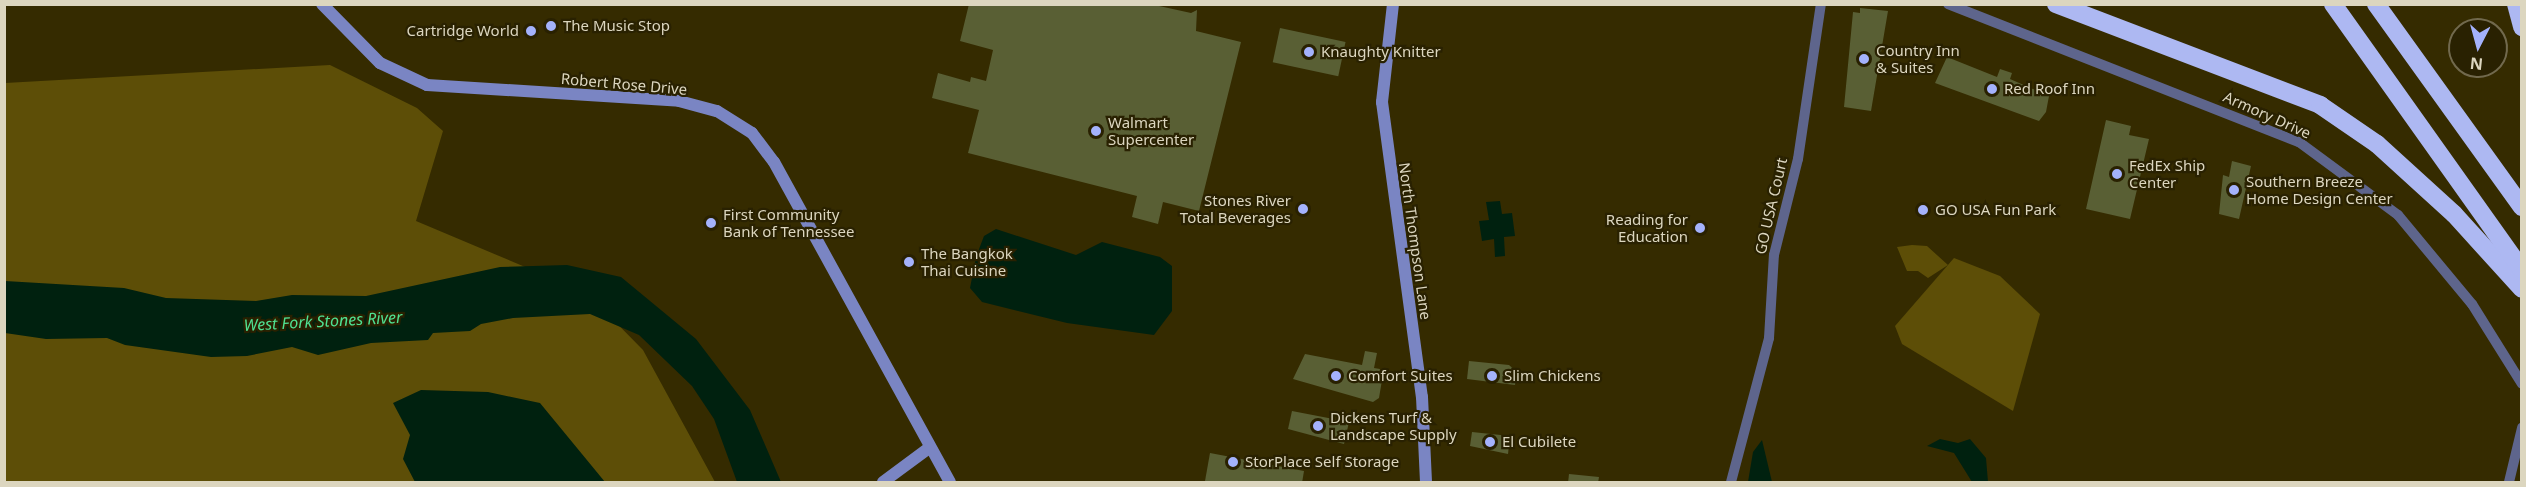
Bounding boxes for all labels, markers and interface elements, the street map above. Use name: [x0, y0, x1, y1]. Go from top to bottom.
place label: The Music Stop: [563, 17, 670, 35]
north arrow: [2448, 18, 2508, 78]
marker: The Music Stop: [544, 19, 558, 33]
place label: Cartridge World: [407, 22, 519, 40]
marker: Cartridge World: [524, 24, 538, 38]
place label: Country Inn & Suites: [1876, 41, 1960, 76]
place label: Knaughty Knitter: [1321, 43, 1441, 61]
marker: Knaughty Knitter: [1302, 45, 1316, 59]
marker: Country Inn & Suites: [1857, 52, 1871, 66]
text: N: [2469, 52, 2484, 76]
street label: Robert Rose Drive: [560, 70, 688, 98]
place label: Red Roof Inn: [2004, 80, 2095, 98]
marker: Red Roof Inn: [1985, 82, 1999, 96]
street label: Armory Drive: [2221, 88, 2313, 142]
place label: Walmart Supercenter: [1108, 113, 1194, 148]
marker: Walmart Supercenter: [1089, 124, 1103, 138]
street label: GO USA Court: [1751, 156, 1791, 256]
place label: FedEx Ship Center: [2129, 156, 2205, 191]
street label: North Thompson Lane: [1395, 161, 1435, 321]
marker: FedEx Ship Center: [2110, 167, 2124, 181]
place label: Southern Breeze Home Design Center: [2246, 172, 2393, 207]
marker: Southern Breeze Home Design Center: [2227, 183, 2241, 197]
place label: Stones River Total Beverages: [1180, 191, 1291, 226]
place label: GO USA Fun Park: [1935, 201, 2056, 219]
marker: Stones River Total Beverages: [1296, 202, 1310, 216]
marker: GO USA Fun Park: [1916, 203, 1930, 217]
place label: First Community Bank of Tennessee: [723, 205, 855, 240]
place label: Reading for Education: [1606, 210, 1688, 245]
marker: First Community Bank of Tennessee: [704, 216, 718, 230]
marker: Reading for Education: [1693, 221, 1707, 235]
place label: The Bangkok Thai Cuisine: [921, 244, 1013, 279]
marker: The Bangkok Thai Cuisine: [902, 255, 916, 269]
water label: West Fork Stones River: [243, 307, 403, 335]
place label: Comfort Suites: [1348, 367, 1453, 385]
place label: Slim Chickens: [1504, 367, 1601, 385]
marker: Comfort Suites: [1329, 369, 1343, 383]
marker: Slim Chickens: [1485, 369, 1499, 383]
place label: Dickens Turf & Landscape Supply: [1330, 408, 1457, 443]
marker: Dickens Turf & Landscape Supply: [1311, 419, 1325, 433]
place label: El Cubilete: [1502, 433, 1576, 451]
marker: El Cubilete: [1483, 435, 1497, 449]
place label: StorPlace Self Storage: [1245, 453, 1399, 471]
marker: StorPlace Self Storage: [1226, 455, 1240, 469]

